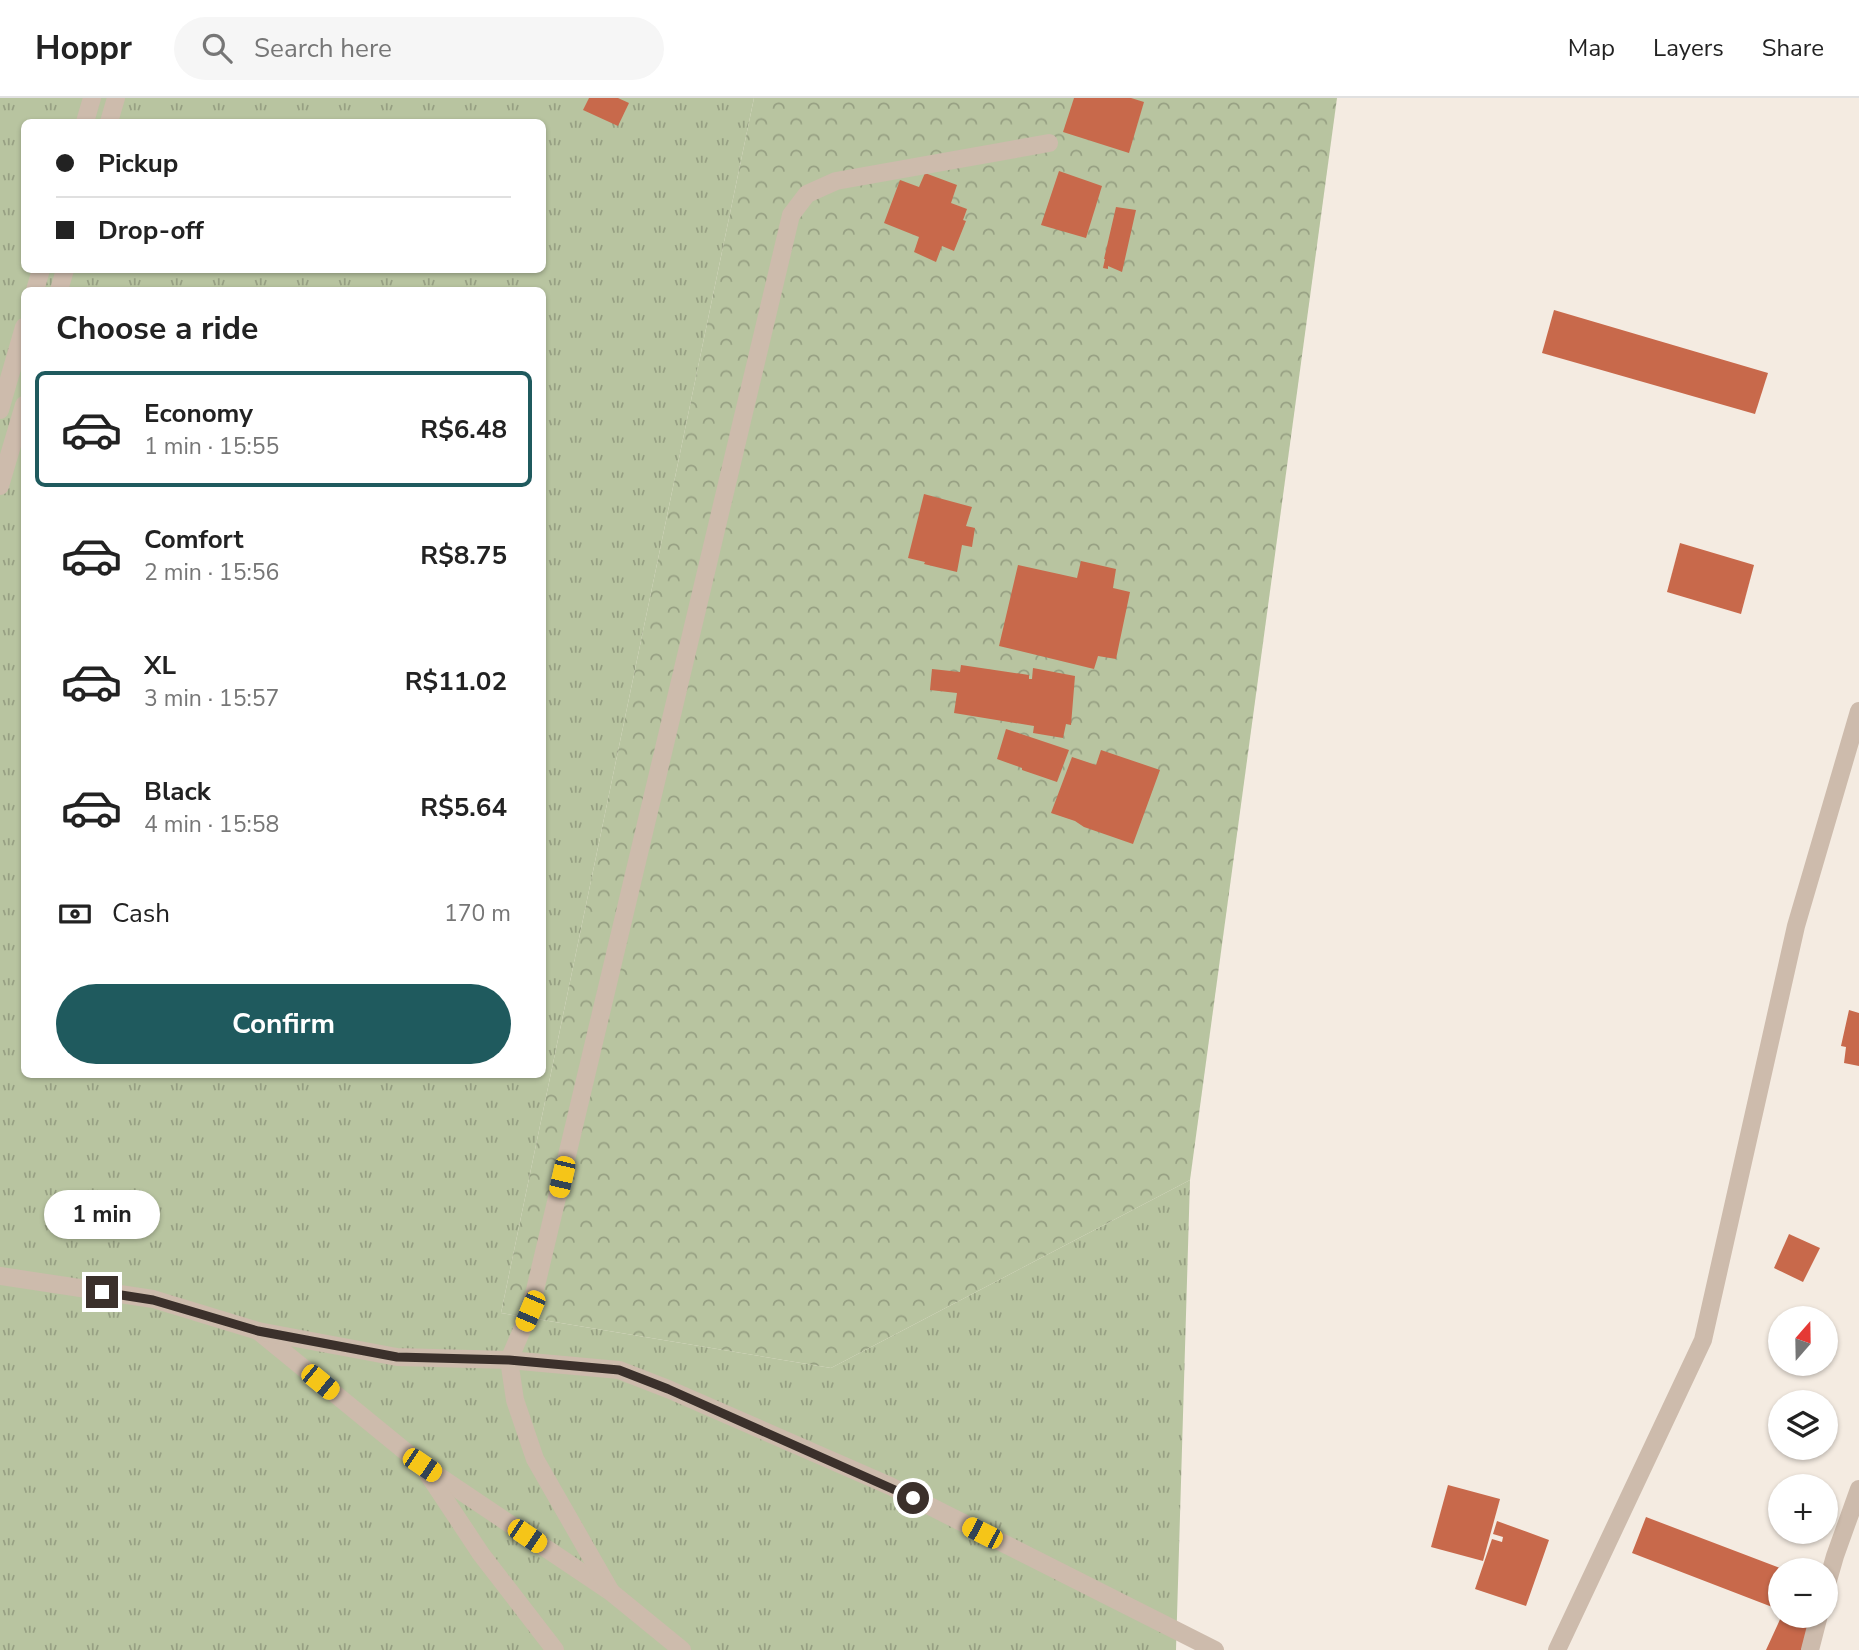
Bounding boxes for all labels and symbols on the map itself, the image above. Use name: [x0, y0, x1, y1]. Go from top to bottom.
car: [548, 1154, 577, 1200]
callout: 1 min: [44, 1190, 160, 1240]
route end: [86, 1276, 118, 1308]
car: [513, 1288, 548, 1334]
north arrow: [1768, 1306, 1838, 1376]
car: [298, 1361, 343, 1403]
car: [399, 1445, 446, 1485]
route start: [897, 1482, 929, 1514]
car: [959, 1514, 1006, 1552]
car: [504, 1516, 551, 1556]

